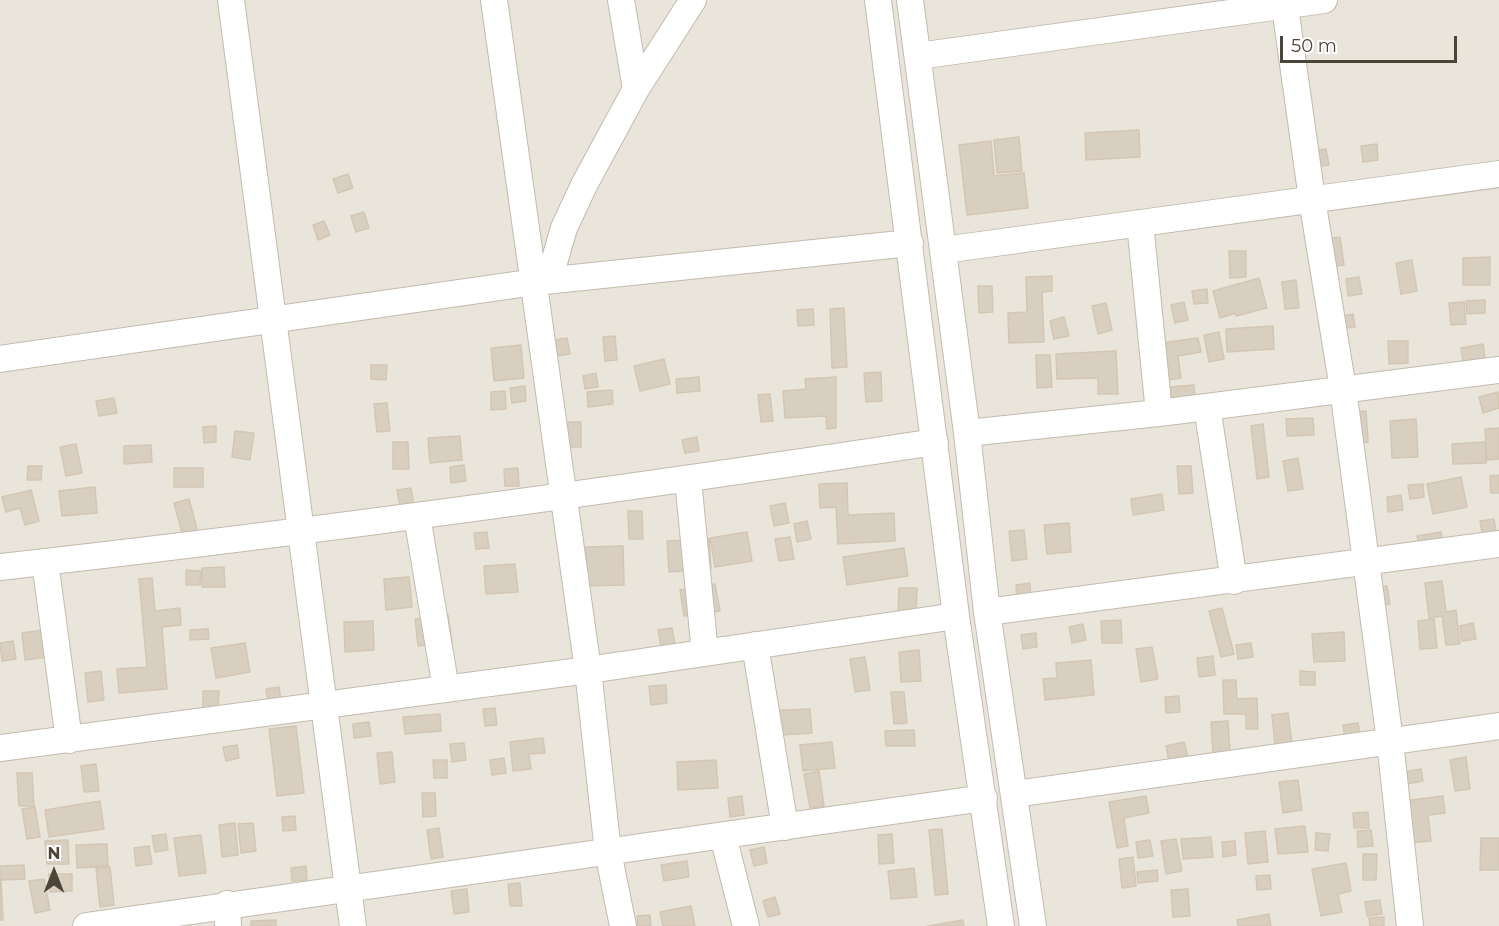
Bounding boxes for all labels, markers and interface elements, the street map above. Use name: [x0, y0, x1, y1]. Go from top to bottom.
scale bar: [1283, 24, 1460, 62]
text: 50 m: [1291, 35, 1337, 57]
north arrow: [24, 842, 84, 902]
text: N: [48, 844, 60, 863]

